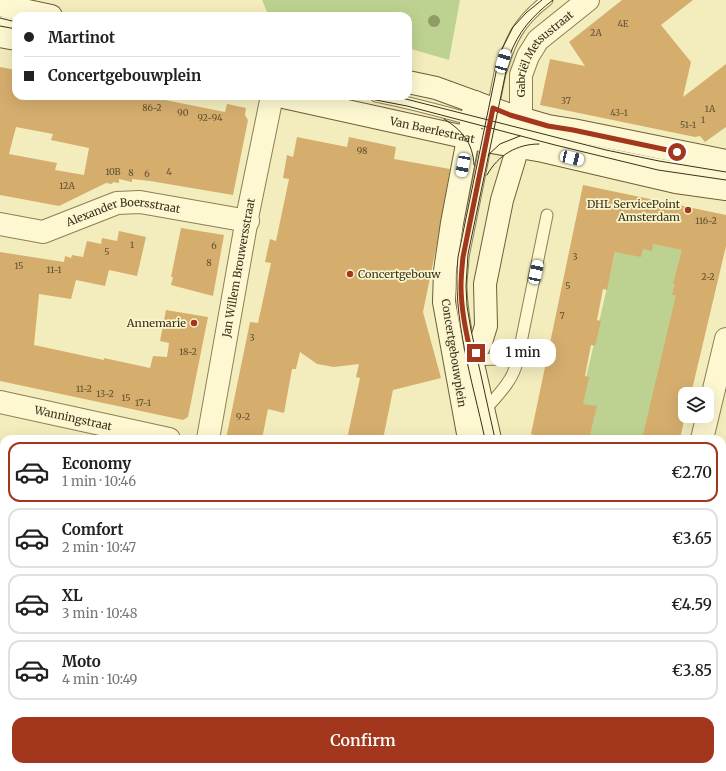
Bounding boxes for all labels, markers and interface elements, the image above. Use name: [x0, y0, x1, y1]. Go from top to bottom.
street label: Gabriël Metsustraat: [514, 7, 577, 97]
house number: 4E: [618, 18, 629, 29]
house number: 2A: [590, 27, 603, 38]
text: Martinot: [48, 28, 115, 47]
car: [494, 48, 512, 74]
text: Concertgebouwplein: [48, 66, 201, 85]
house number: 37: [561, 95, 571, 106]
house number: 86-2: [142, 102, 162, 113]
house number: 1A: [705, 103, 716, 114]
house number: 90: [177, 107, 189, 118]
house number: 43-1: [610, 107, 628, 118]
house number: 92-94: [197, 112, 223, 123]
street label: Van Baerlestraat: [388, 113, 477, 146]
house number: 1: [701, 114, 705, 125]
house number: 51-1: [680, 119, 696, 130]
route start: [668, 143, 686, 161]
house number: 98: [357, 145, 367, 156]
car: [559, 149, 585, 167]
car: [455, 152, 471, 178]
house number: 10B: [105, 166, 121, 177]
house number: 4: [166, 166, 172, 177]
house number: 8: [128, 167, 134, 178]
house number: 6: [144, 168, 150, 179]
house number: 12A: [59, 180, 76, 191]
street label: Alexander Boersstraat: [63, 195, 182, 230]
street label: Jan Willem Brouwersstraat: [219, 196, 258, 339]
place label: DHL ServicePoint Amsterdam: [587, 197, 681, 224]
marker: DHL ServicePoint Amsterdam: [683, 205, 693, 215]
house number: 116-2: [695, 215, 717, 226]
house number: 1: [130, 239, 134, 250]
house number: 6: [211, 240, 217, 251]
house number: 5: [104, 246, 110, 257]
house number: 3: [572, 251, 578, 262]
house number: 8: [206, 257, 212, 268]
car: [528, 259, 544, 285]
house number: 15: [14, 260, 24, 271]
house number: 11-1: [46, 264, 62, 275]
place label: Concertgebouw: [358, 267, 441, 281]
marker: Concertgebouw: [345, 269, 355, 279]
house number: 2-2: [701, 271, 715, 282]
house number: 5: [565, 280, 571, 291]
street label: Concertgebouwplein: [439, 298, 470, 409]
house number: 7: [559, 310, 565, 321]
place label: Annemarie: [126, 316, 186, 330]
marker: Annemarie: [189, 318, 199, 328]
house number: 3: [249, 332, 255, 343]
callout: 1 min: [490, 339, 556, 367]
route end: [467, 344, 485, 362]
text: 1 min: [506, 344, 540, 361]
house number: 18-2: [179, 346, 197, 357]
house number: 11-2: [76, 383, 92, 394]
map controls: [678, 387, 714, 423]
button: layers: [678, 387, 714, 423]
house number: 13-2: [96, 388, 114, 399]
house number: 15: [121, 392, 131, 403]
house number: 17-1: [135, 397, 151, 408]
street label: Wanningstraat: [32, 403, 114, 433]
house number: 9-2: [236, 411, 250, 422]
icon: car: [14, 454, 50, 490]
text: Economy: [62, 454, 131, 473]
text: €2.70: [671, 463, 712, 482]
text: 1 min · 10:46: [62, 473, 136, 490]
icon: car: [14, 520, 50, 556]
text: Comfort: [62, 520, 123, 539]
text: €3.65: [672, 529, 712, 548]
text: 2 min · 10:47: [62, 539, 136, 556]
icon: car: [14, 586, 50, 622]
text: XL: [62, 586, 83, 605]
text: €4.59: [671, 595, 712, 614]
text: 3 min · 10:48: [62, 605, 138, 622]
icon: car: [14, 652, 50, 688]
text: Moto: [62, 652, 101, 671]
text: €3.85: [672, 661, 712, 680]
text: 4 min · 10:49: [62, 671, 137, 688]
button: Confirm: [12, 717, 714, 763]

